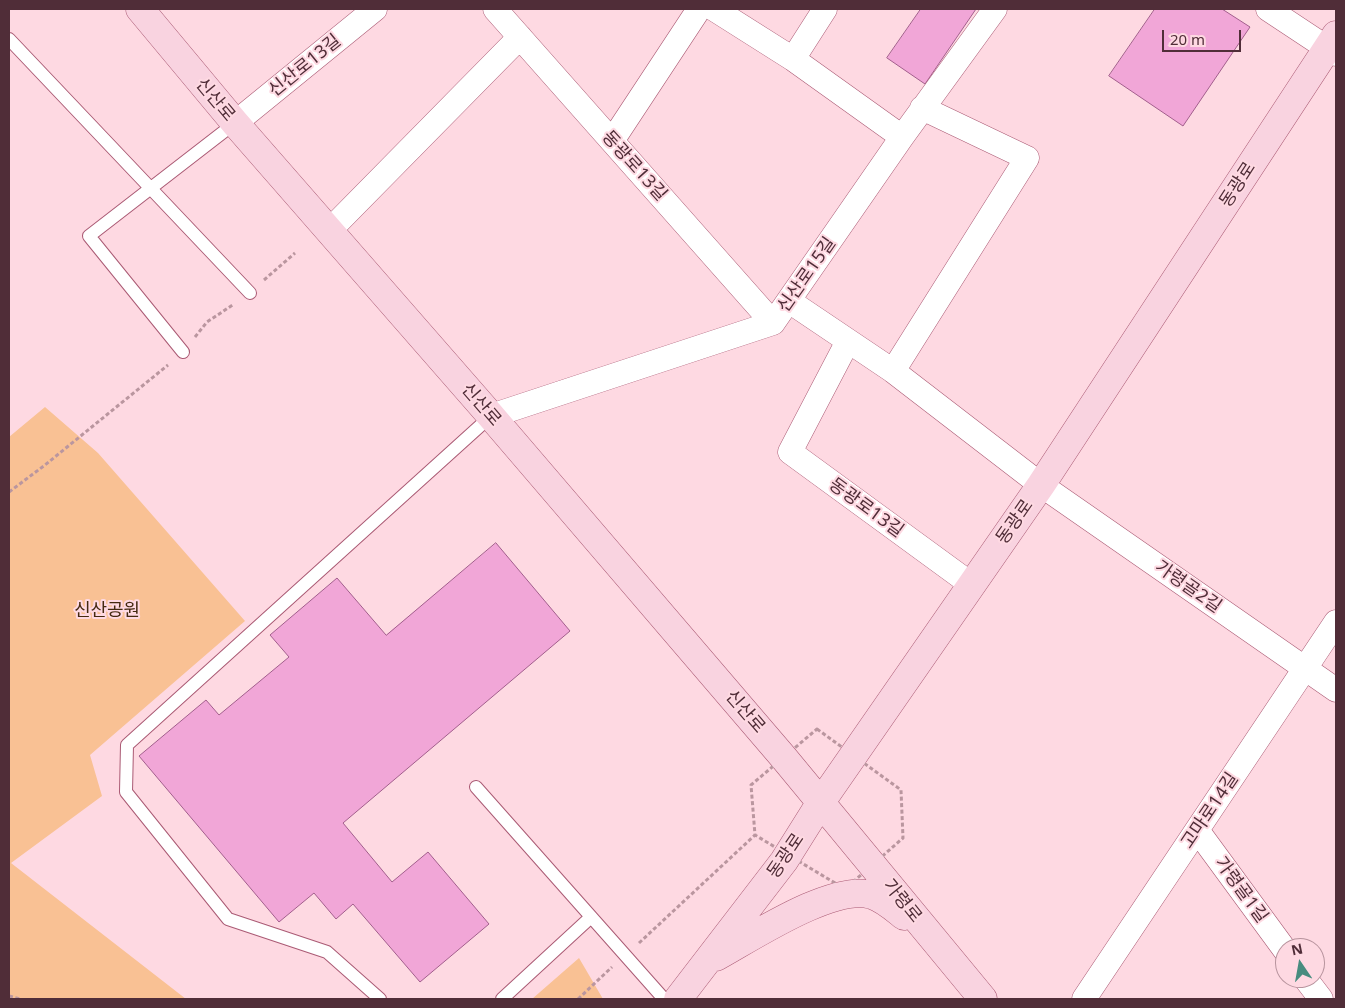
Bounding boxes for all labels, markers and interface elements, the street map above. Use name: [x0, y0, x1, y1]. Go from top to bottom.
scale bar: [1165, 20, 1244, 52]
text: 20 m: [1170, 29, 1205, 49]
street label: 신산로13길: [264, 30, 346, 102]
street label: 신산로: [191, 74, 239, 126]
street label: 동광로13길: [597, 127, 671, 205]
street label: 동광로: [1215, 158, 1261, 212]
street label: 신산로15길: [773, 233, 841, 317]
street label: 신산로: [457, 379, 505, 431]
street label: 동광로13길: [825, 474, 907, 542]
street label: 동광로: [992, 495, 1038, 549]
street label: 가령골2길: [1150, 556, 1226, 618]
park label: 신산공원: [74, 600, 140, 622]
street label: 신산로: [721, 686, 769, 738]
street label: 고마로14길: [1177, 769, 1243, 853]
street label: 동광로: [763, 829, 809, 883]
street label: 가령골1길: [1210, 853, 1272, 927]
street label: 가령로: [878, 875, 926, 927]
north arrow: [1275, 938, 1325, 988]
text: N: [1289, 938, 1305, 959]

